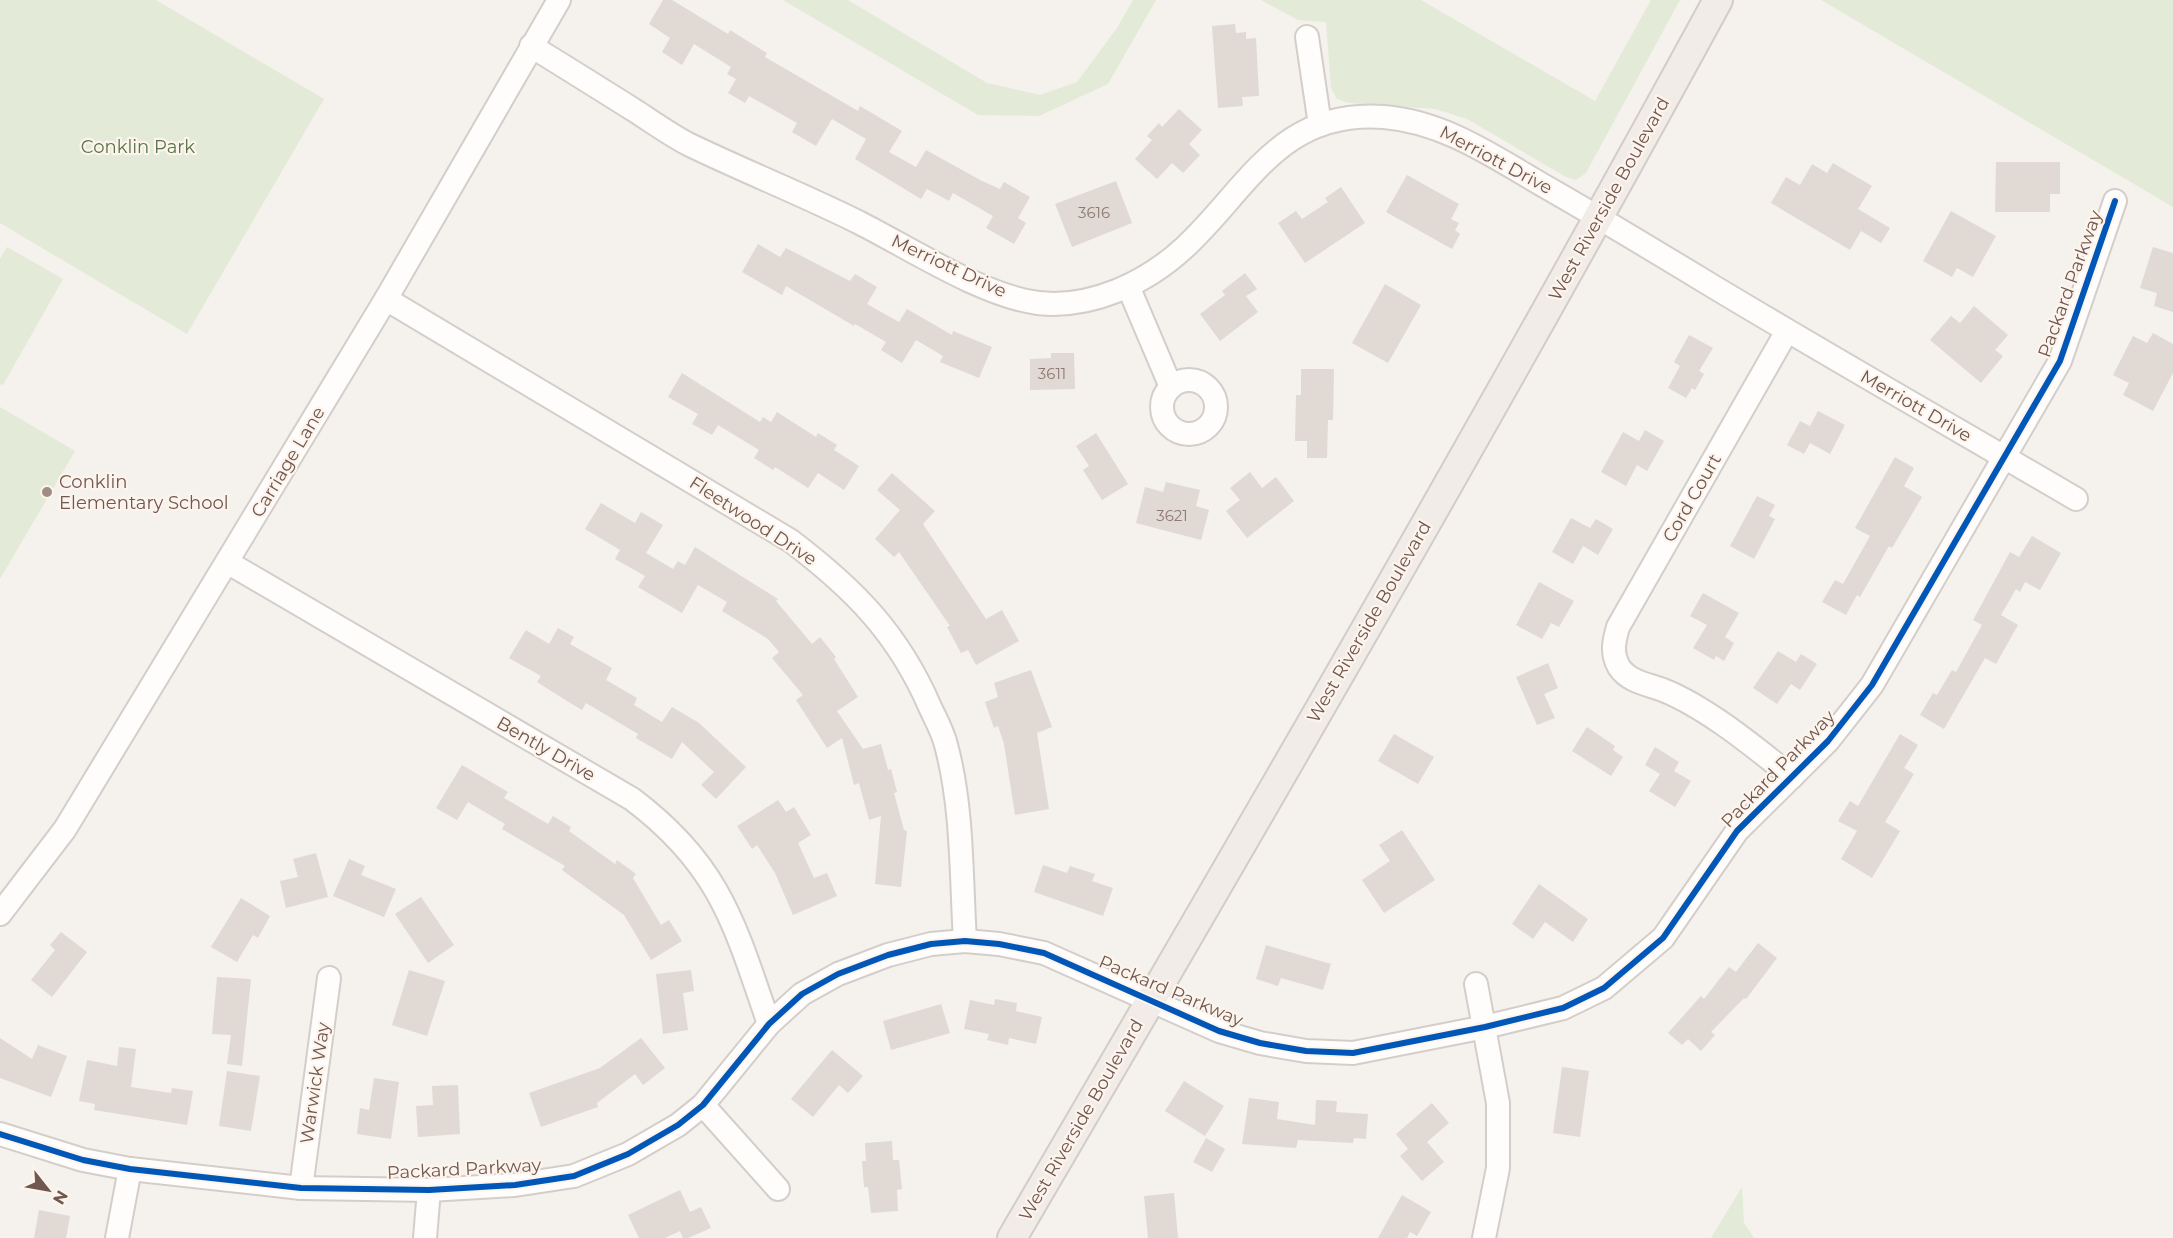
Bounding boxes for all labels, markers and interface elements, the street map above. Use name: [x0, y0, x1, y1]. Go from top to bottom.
street label: West Riverside Boulevard: [1544, 93, 1674, 305]
street label: Merriott Drive: [1436, 121, 1556, 199]
park label: Conklin Park: [81, 136, 195, 158]
house number: 3616: [1078, 203, 1110, 222]
street label: Packard Parkway: [2033, 207, 2107, 360]
street label: Merriott Drive: [888, 230, 1010, 302]
house number: 3611: [1038, 364, 1066, 383]
street label: Merriott Drive: [1857, 365, 1976, 447]
street label: Carriage Lane: [246, 403, 330, 521]
street label: Cord Court: [1658, 450, 1726, 546]
place label: Conklin Elementary School: [59, 471, 229, 514]
street label: Fleetwood Drive: [685, 472, 821, 570]
marker: Conklin Elementary School: [40, 485, 54, 499]
house number: 3621: [1156, 506, 1188, 525]
street label: West Riverside Boulevard: [1302, 517, 1436, 727]
street label: Packard Parkway: [1716, 706, 1840, 832]
street label: Bently Drive: [493, 712, 599, 786]
street label: Packard Parkway: [1096, 951, 1247, 1031]
street label: West Riverside Boulevard: [1014, 1015, 1148, 1225]
street label: Warwick Way: [296, 1021, 334, 1145]
street label: Packard Parkway: [386, 1154, 542, 1184]
north arrow: [18, 1160, 78, 1220]
text: N: [49, 1187, 72, 1208]

